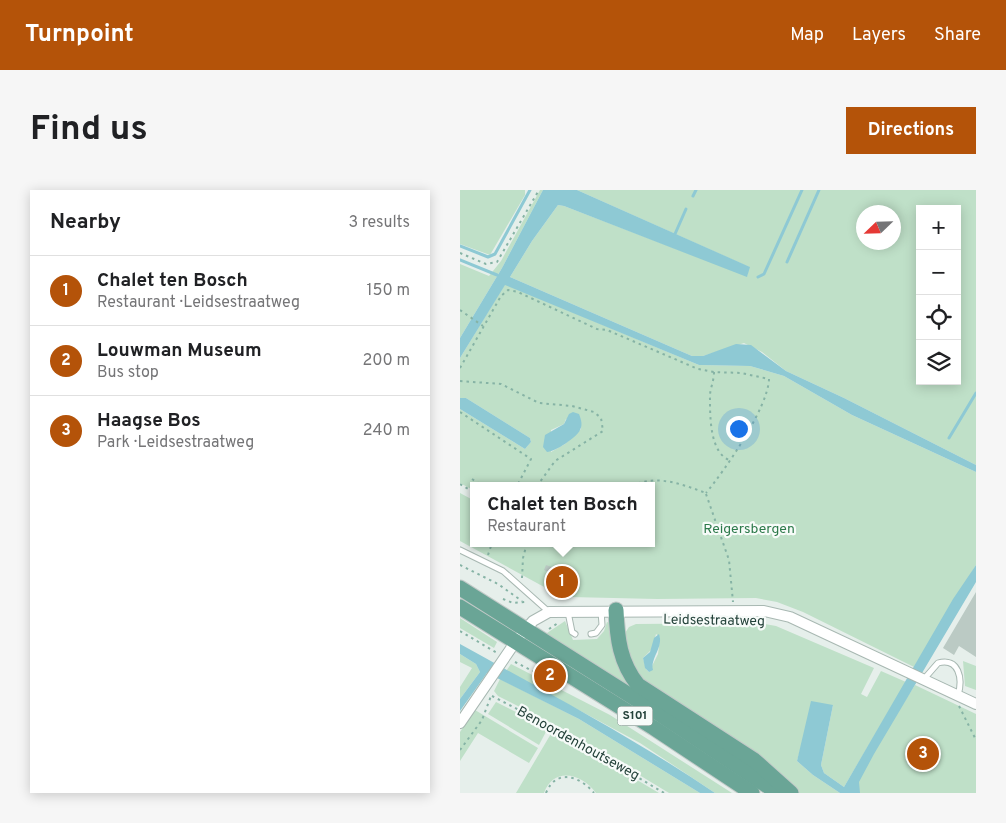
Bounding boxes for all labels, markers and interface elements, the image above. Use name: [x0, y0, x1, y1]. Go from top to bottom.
text: Turnpoint: [25, 20, 134, 50]
text: Map: [790, 24, 824, 47]
text: Layers: [852, 24, 906, 47]
text: Share: [934, 24, 981, 47]
button: Directions: [846, 107, 976, 154]
text: Find us: [30, 108, 148, 152]
north arrow: [856, 205, 901, 250]
map controls: [916, 205, 961, 385]
button: +: [916, 205, 961, 250]
text: Nearby: [50, 209, 121, 236]
text: 3 results: [348, 213, 410, 233]
button: −: [916, 250, 961, 295]
text: Chalet ten Bosch: [97, 269, 248, 293]
text: 1: [63, 281, 69, 301]
text: 150 m: [367, 281, 410, 301]
text: Restaurant · Leidsestraatweg: [97, 293, 300, 313]
button: locate: [916, 295, 961, 340]
text: Louwman Museum: [97, 339, 262, 363]
button: layers: [916, 340, 961, 385]
text: 2: [61, 351, 71, 371]
text: 200 m: [362, 351, 410, 371]
text: Bus stop: [97, 363, 159, 383]
text: Haagse Bos: [97, 409, 201, 433]
your location: [726, 416, 752, 442]
text: 3: [61, 421, 71, 441]
text: 240 m: [363, 421, 410, 441]
text: Park · Leidsestraatweg: [97, 433, 254, 453]
popup: [470, 482, 655, 547]
text: Chalet ten Bosch: [487, 493, 638, 517]
text: Restaurant: [487, 517, 566, 537]
park label: Reigersbergen: [703, 521, 795, 538]
pin: 1: [546, 563, 578, 601]
street label: Leidsestraatweg: [663, 612, 765, 630]
pin: 2: [534, 657, 566, 695]
street label: Benoordenhoutseweg: [514, 703, 642, 785]
road number: S101: [618, 706, 652, 726]
pin: 3: [907, 735, 939, 773]

